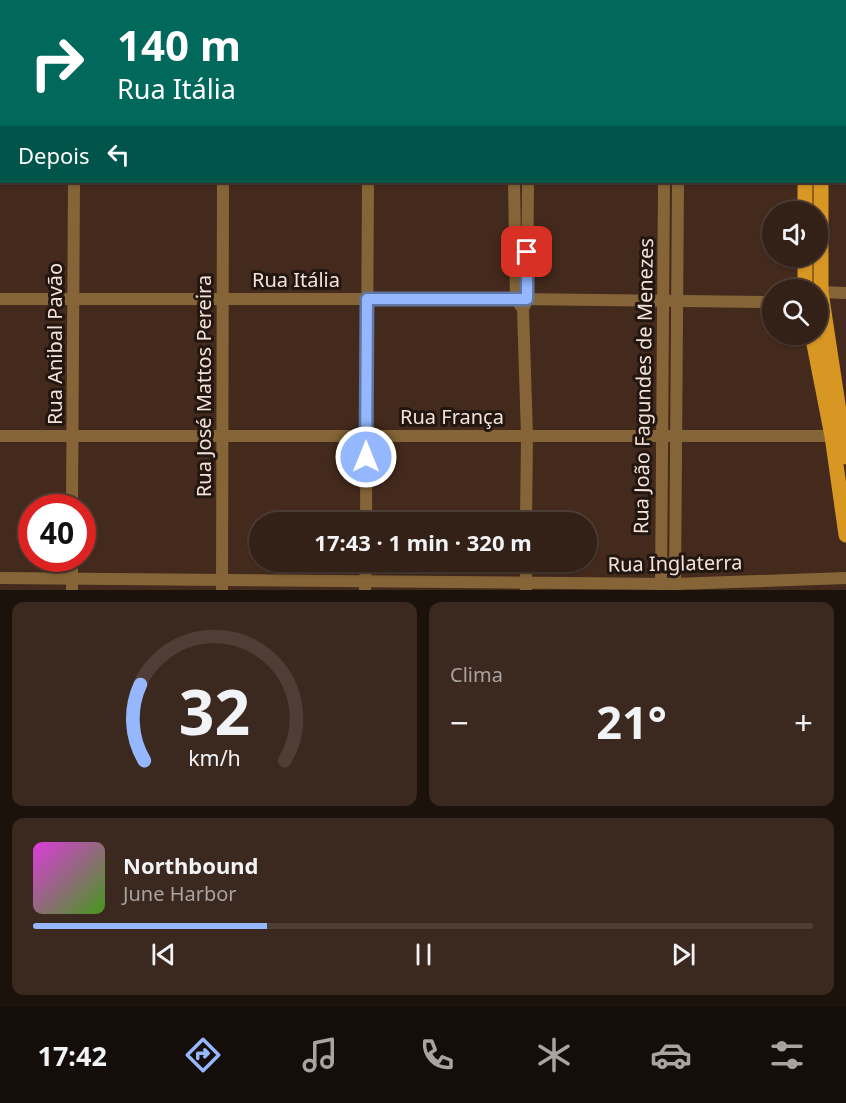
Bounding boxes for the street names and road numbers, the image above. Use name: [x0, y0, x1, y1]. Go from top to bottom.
street label: Rua João Fagundes de Menezes: [627, 238, 659, 534]
street label: Rua Anibal Pavão: [41, 263, 68, 425]
street label: Rua Itália: [252, 266, 340, 293]
street label: Rua José Mattos Pereira: [190, 275, 217, 497]
street label: Rua França: [400, 403, 504, 430]
street label: Rua Inglaterra: [607, 548, 743, 578]

